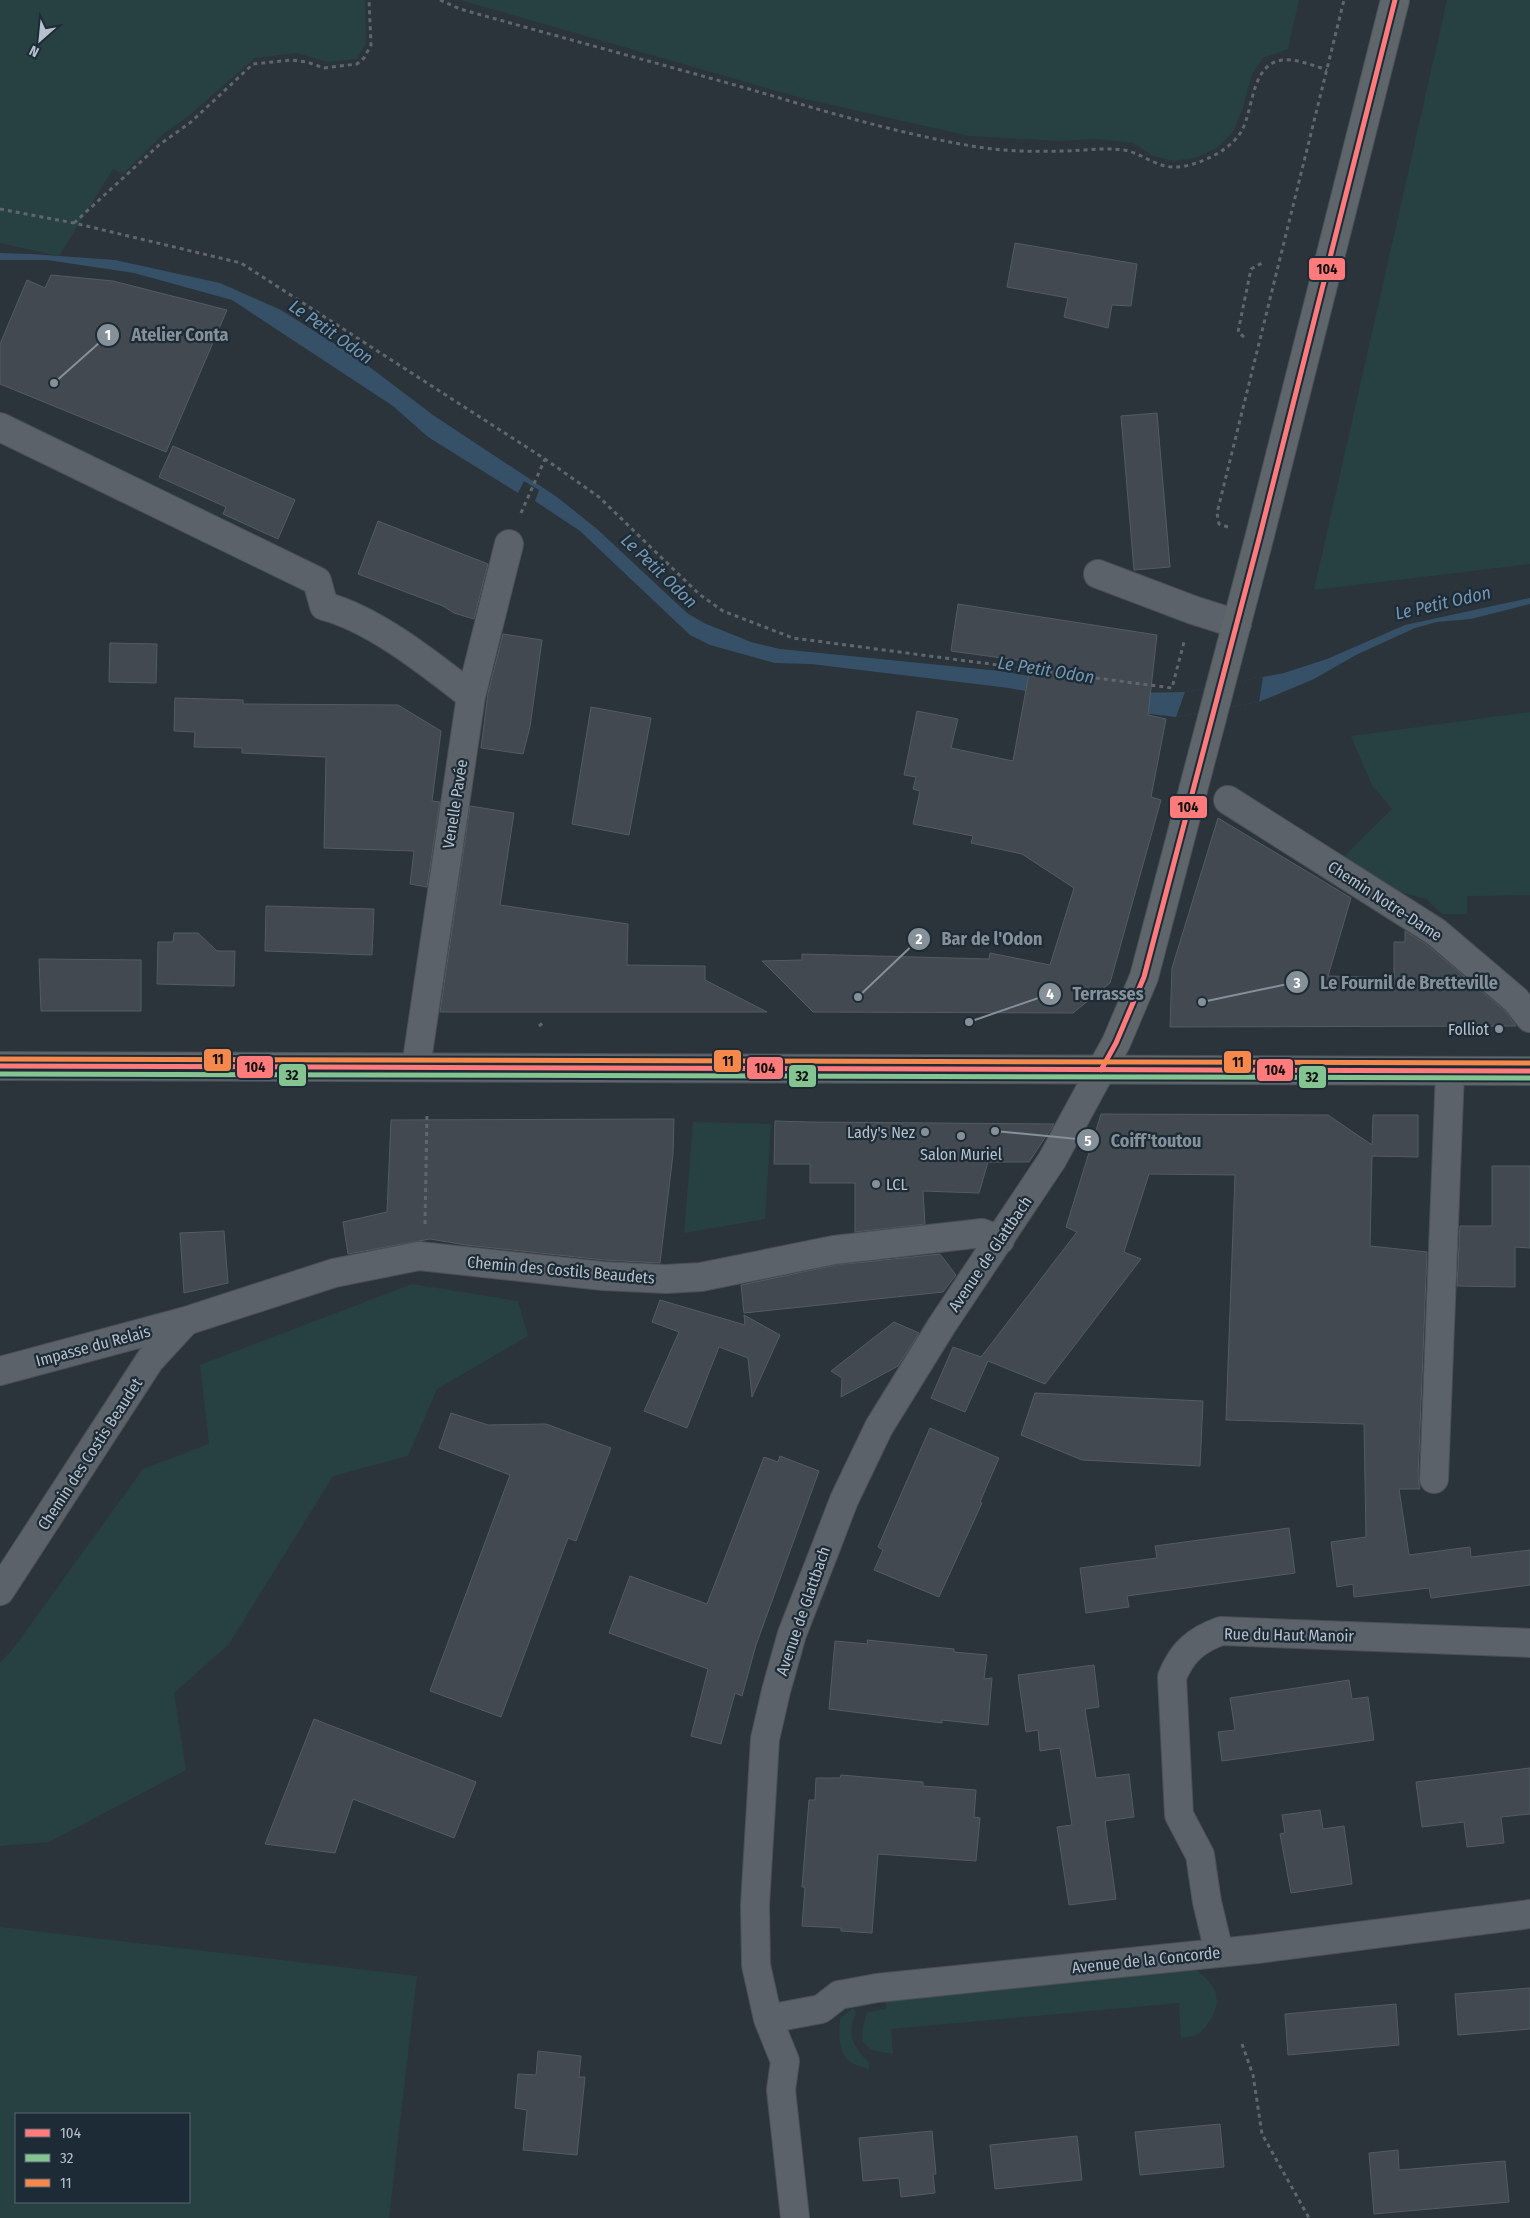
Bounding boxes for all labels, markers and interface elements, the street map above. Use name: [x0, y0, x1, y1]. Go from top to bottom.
north arrow: [15, 15, 65, 65]
text: N: [27, 42, 42, 61]
line badge: 104: [1308, 257, 1346, 281]
text: 104: [1317, 261, 1337, 278]
water label: Le Petit Odon: [285, 295, 377, 369]
callout: Atelier Conta: [96, 319, 238, 352]
text: Atelier Conta: [130, 324, 229, 346]
text: 1: [105, 326, 111, 344]
water label: Le Petit Odon: [616, 529, 702, 613]
water label: Le Petit Odon: [1393, 581, 1493, 625]
water label: Le Petit Odon: [996, 652, 1096, 688]
street label: Venelle Pavée: [439, 758, 471, 850]
line badge: 104: [1169, 795, 1208, 819]
text: 104: [1178, 799, 1198, 816]
street label: Chemin Notre-Dame: [1324, 857, 1446, 945]
callout: Bar de l'Odon: [907, 922, 1053, 955]
text: Bar de l'Odon: [942, 928, 1042, 950]
text: 2: [915, 930, 923, 948]
callout: Le Fournil de Bretteville: [1285, 966, 1508, 999]
text: Le Fournil de Bretteville: [1320, 972, 1498, 994]
text: 3: [1292, 974, 1301, 992]
callout: Terrasses: [1038, 977, 1154, 1010]
text: Terrasses: [1072, 983, 1144, 1005]
text: 4: [1046, 985, 1054, 1003]
place label: Folliot: [1448, 1020, 1490, 1039]
marker: Folliot: [1493, 1023, 1505, 1035]
line badge: 11: [203, 1048, 232, 1072]
line badge: 11: [713, 1049, 742, 1073]
line badge: 11: [1223, 1050, 1252, 1074]
text: 11: [212, 1051, 224, 1068]
text: 11: [722, 1053, 734, 1070]
text: 11: [1232, 1054, 1244, 1071]
line badge: 104: [236, 1055, 274, 1079]
line badge: 104: [746, 1056, 784, 1080]
line badge: 104: [1256, 1058, 1294, 1082]
text: 104: [245, 1059, 265, 1076]
text: 104: [755, 1060, 775, 1077]
text: 104: [1265, 1062, 1285, 1079]
line badge: 32: [278, 1063, 307, 1087]
line badge: 32: [788, 1064, 817, 1088]
line badge: 32: [1298, 1065, 1327, 1089]
text: 32: [285, 1067, 299, 1084]
text: 32: [795, 1068, 809, 1085]
text: 32: [1305, 1069, 1319, 1086]
place label: Lady's Nez: [847, 1123, 915, 1142]
callout: Coiff'toutou: [1076, 1124, 1211, 1157]
marker: Lady's Nez: [919, 1126, 931, 1138]
marker: Salon Muriel: [955, 1130, 967, 1142]
text: Coiff'toutou: [1111, 1130, 1201, 1152]
text: 5: [1084, 1132, 1092, 1150]
place label: Salon Muriel: [920, 1145, 1002, 1164]
place label: LCL: [886, 1175, 908, 1194]
marker: LCL: [870, 1178, 882, 1190]
street label: Avenue de Glattbach: [944, 1193, 1036, 1315]
street label: Chemin des Costils Beaudets: [466, 1252, 656, 1288]
street label: Impasse du Relais: [34, 1322, 152, 1370]
street label: Chemin des Costis Beaudet: [34, 1374, 147, 1534]
street label: Avenue de Glattbach: [772, 1544, 834, 1678]
street label: Rue du Haut Manoir: [1224, 1624, 1355, 1646]
street label: Avenue de la Concorde: [1071, 1943, 1221, 1977]
legend: [15, 2113, 190, 2203]
text: 104: [60, 2124, 81, 2142]
text: 32: [60, 2149, 74, 2167]
text: 11: [60, 2174, 72, 2192]

